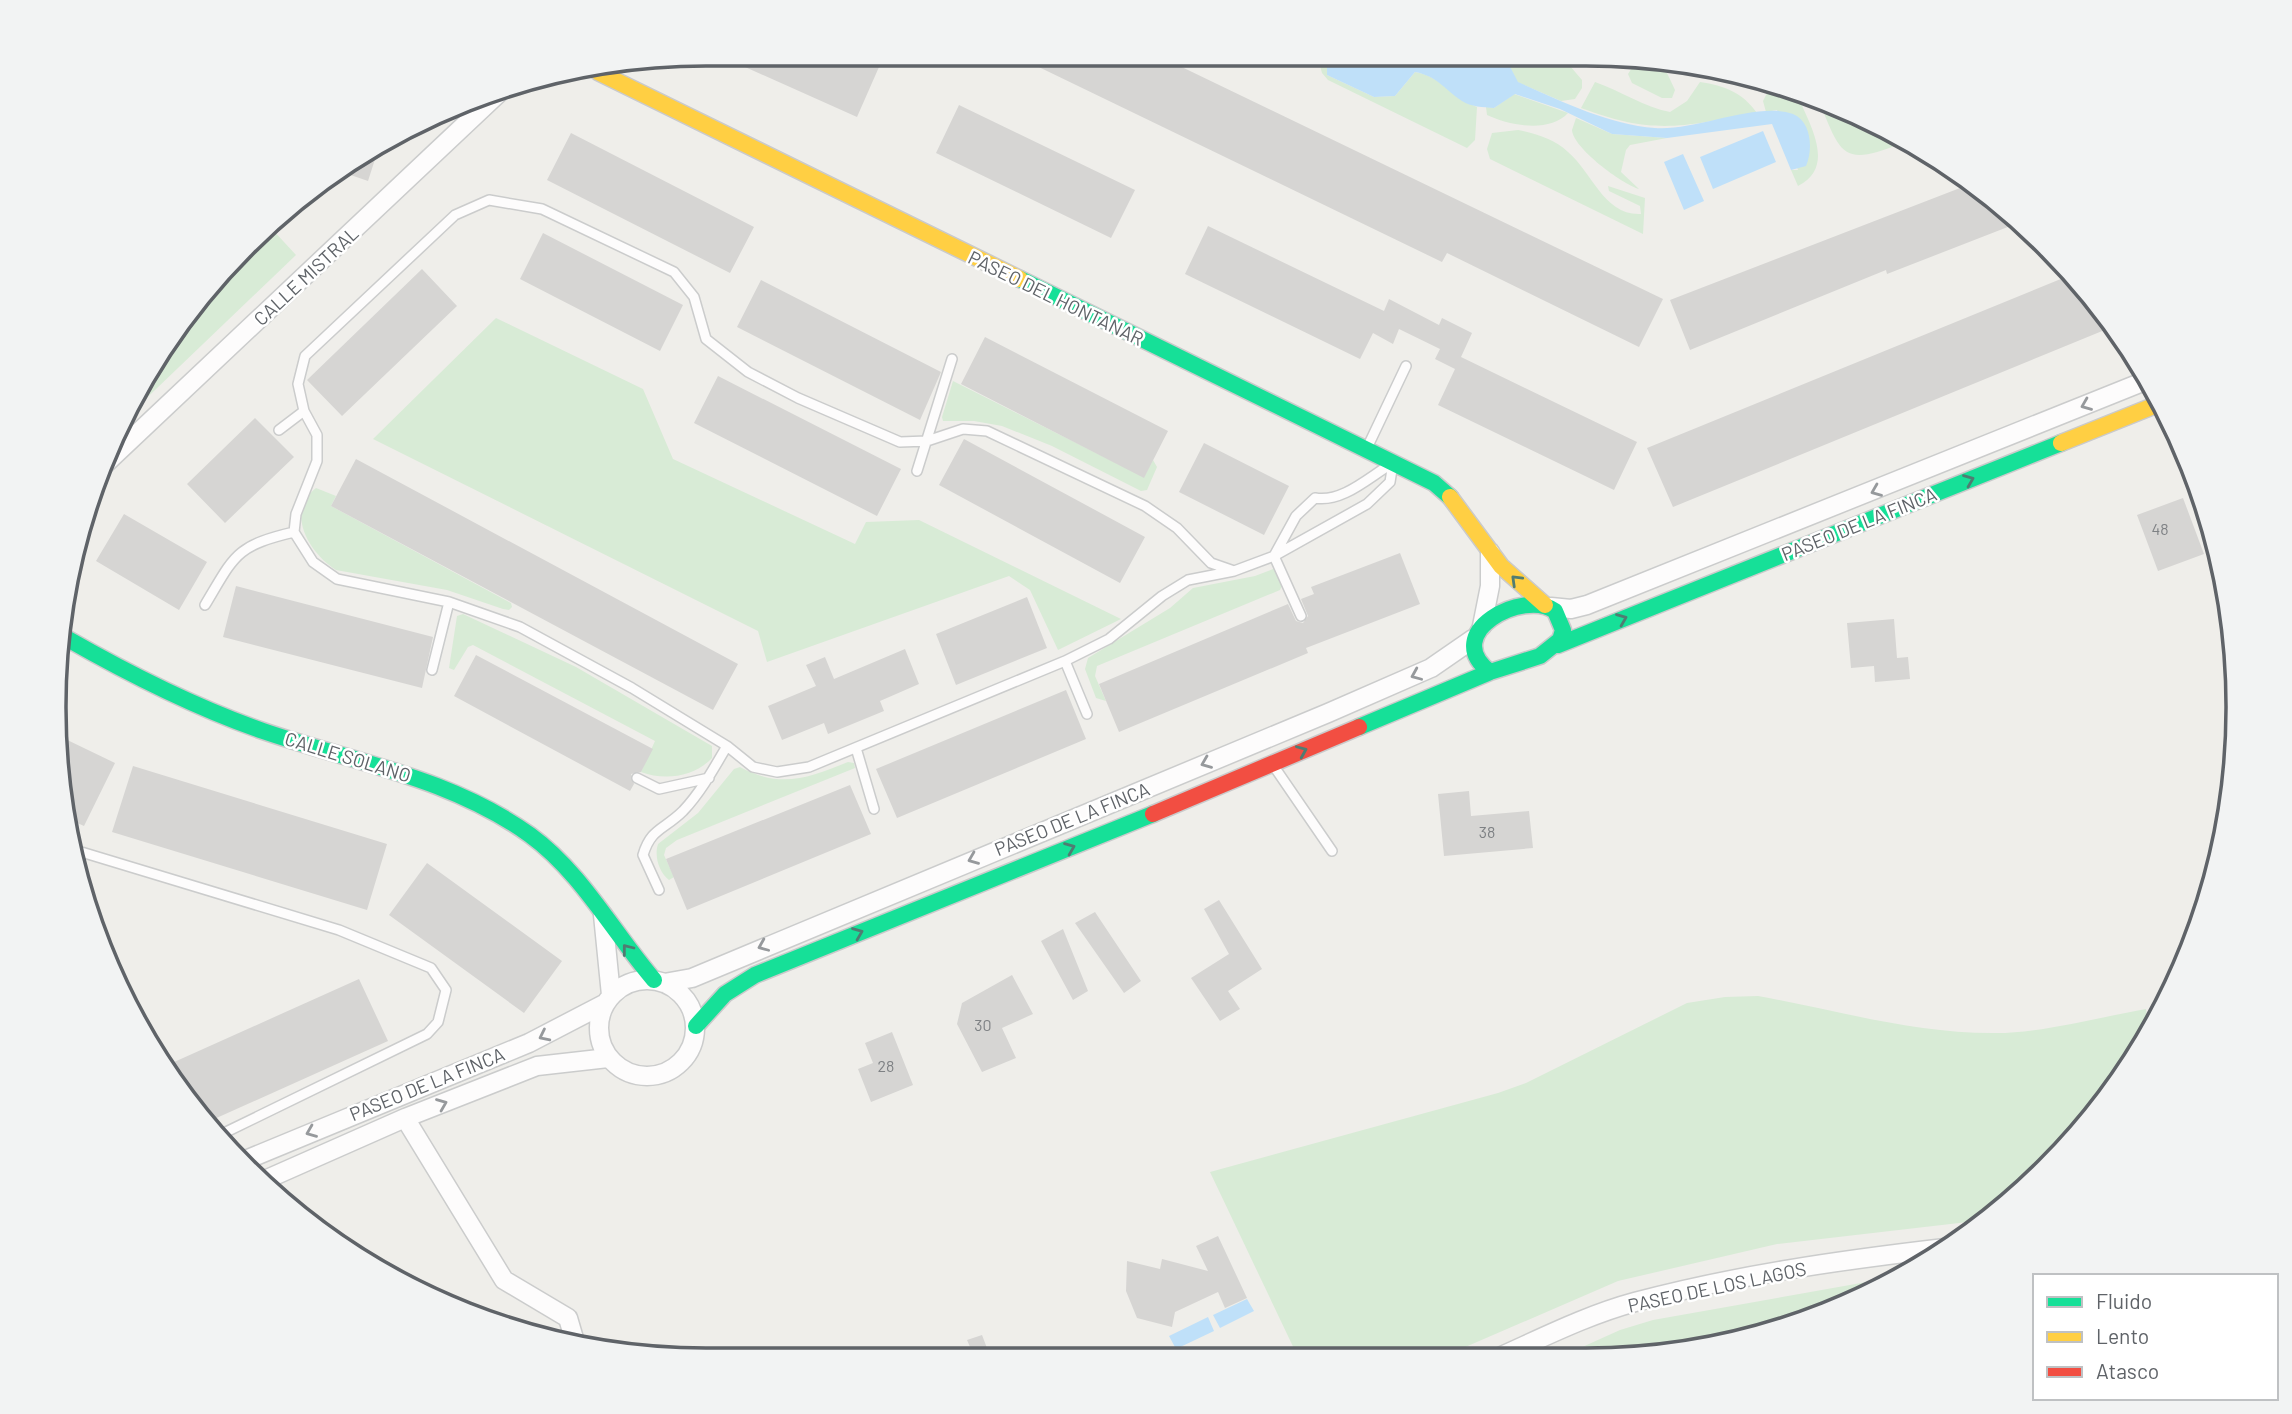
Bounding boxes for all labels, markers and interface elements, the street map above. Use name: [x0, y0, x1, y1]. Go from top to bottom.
street label: CALLE MISTRAL: [249, 221, 363, 330]
street label: PASEO DEL HONTANAR: [965, 245, 1148, 350]
one-way arrow: [2081, 397, 2093, 411]
one-way arrow: [1963, 474, 1975, 488]
street label: PASEO DE LA FINCA: [1778, 482, 1940, 565]
one-way arrow: [1870, 482, 1882, 496]
house number: 48: [2151, 519, 2169, 538]
one-way arrow: [1511, 575, 1524, 588]
one-way arrow: [1615, 614, 1627, 628]
one-way arrow: [1411, 667, 1423, 681]
street label: CALLE SOLANO: [282, 726, 414, 787]
one-way arrow: [1295, 745, 1307, 759]
one-way arrow: [1201, 755, 1213, 769]
street label: PASEO DE LA FINCA: [991, 777, 1153, 860]
house number: 38: [1479, 822, 1495, 841]
one-way arrow: [1062, 842, 1075, 856]
one-way arrow: [968, 851, 980, 865]
one-way arrow: [852, 928, 864, 942]
one-way arrow: [758, 938, 770, 952]
one-way arrow: [622, 944, 635, 956]
house number: 30: [974, 1015, 992, 1034]
one-way arrow: [539, 1027, 551, 1041]
street label: PASEO DE LA FINCA: [346, 1042, 508, 1125]
house number: 28: [878, 1056, 894, 1075]
one-way arrow: [435, 1098, 447, 1112]
one-way arrow: [306, 1123, 318, 1137]
street label: PASEO DE LOS LAGOS: [1626, 1256, 1808, 1317]
legend: [2033, 1274, 2278, 1400]
text: Fluido: [2096, 1288, 2152, 1313]
text: Lento: [2096, 1323, 2149, 1348]
text: Atasco: [2096, 1358, 2159, 1383]

